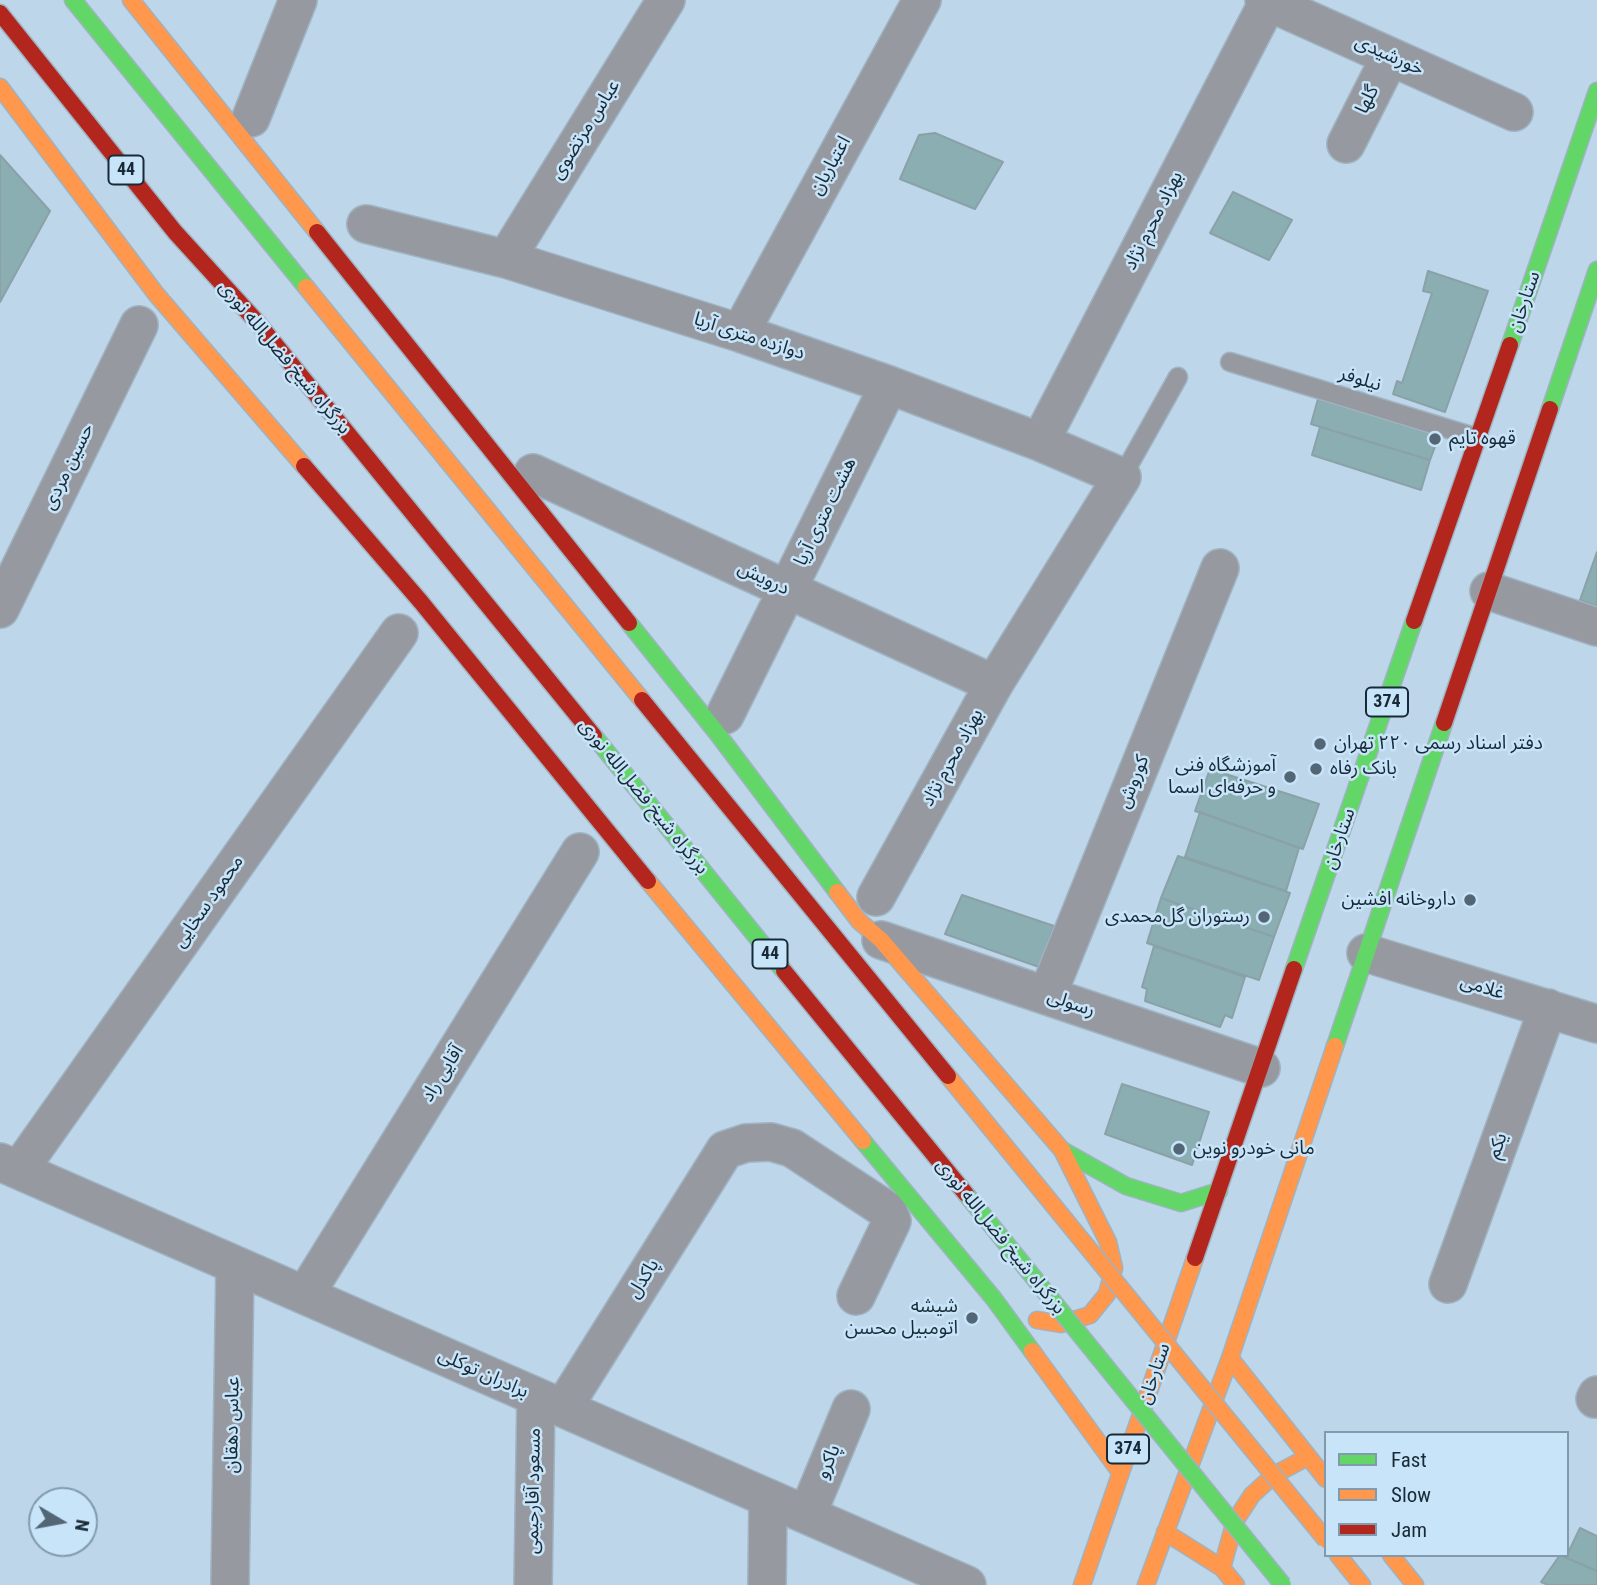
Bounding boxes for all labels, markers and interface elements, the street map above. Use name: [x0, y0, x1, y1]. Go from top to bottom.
street label: خورشیدی: [1351, 31, 1427, 81]
street label: عباس مرتضوی: [546, 76, 626, 184]
street label: گلها: [1351, 82, 1385, 118]
street label: اعتباریان: [806, 133, 856, 199]
road number: 44: [108, 155, 144, 184]
street label: بهزاد محرم نژاد: [1119, 168, 1189, 274]
street label: ستارخان: [1504, 268, 1546, 336]
street label: بزرگراه شیخ فضل‌الله نوری: [213, 277, 355, 439]
street label: دوازده متری آریا: [691, 308, 807, 366]
street label: نیلوفر: [1336, 363, 1384, 397]
street label: حسین مردی: [38, 420, 100, 514]
place label: قهوه تایم: [1449, 428, 1516, 450]
marker: قهوه تایم: [1427, 431, 1443, 447]
street label: هشت متری آریا: [790, 454, 862, 570]
street label: درویش: [734, 557, 792, 601]
road number: 374: [1366, 688, 1408, 716]
street label: بهزاد محرم نژاد: [917, 705, 989, 811]
street label: بزرگراه شیخ فضل‌الله نوری: [573, 715, 713, 879]
place label: دفتر اسناد رسمی ۲۲۰ تهران: [1334, 733, 1543, 755]
marker: دفتر اسناد رسمی ۲۲۰ تهران: [1312, 736, 1328, 752]
street label: کوروش: [1113, 752, 1155, 812]
place label: آموزشگاه فنی و حرفه‌ای اسما: [1168, 755, 1276, 799]
place label: بانک رفاه: [1330, 758, 1397, 780]
marker: بانک رفاه: [1308, 761, 1324, 777]
marker: آموزشگاه فنی و حرفه‌ای اسما: [1282, 769, 1298, 785]
street label: ستارخان: [1319, 805, 1361, 873]
street label: محمود سخایی: [169, 851, 249, 953]
place label: داروخانه افشین: [1341, 889, 1456, 911]
marker: داروخانه افشین: [1462, 892, 1478, 908]
place label: رستوران گل‌محمدی: [1105, 906, 1250, 928]
marker: رستوران گل‌محمدی: [1256, 909, 1272, 925]
road number: 44: [752, 939, 788, 968]
street label: غلامی: [1457, 971, 1507, 1005]
street label: رسولی: [1044, 985, 1098, 1023]
street label: آقایی راد: [417, 1041, 469, 1107]
street label: یکم: [1483, 1130, 1513, 1162]
place label: مانی خودرو نوین: [1193, 1138, 1315, 1160]
marker: مانی خودرو نوین: [1171, 1141, 1187, 1157]
street label: بزرگراه شیخ فضل‌الله نوری: [930, 1155, 1070, 1319]
street label: پاکدل: [623, 1255, 665, 1303]
place label: شیشه اتومبیل محسن: [845, 1296, 958, 1340]
marker: شیشه اتومبیل محسن: [964, 1310, 980, 1326]
street label: ستارخان: [1134, 1340, 1176, 1408]
street label: برادران توکلی: [434, 1344, 532, 1404]
street label: عباس دهقان: [221, 1376, 245, 1474]
street label: مسعود آقارحیمی: [521, 1428, 547, 1554]
legend: [1324, 1431, 1569, 1557]
road number: 374: [1107, 1434, 1149, 1464]
street label: پاکرو: [812, 1441, 846, 1483]
text: Fast: [1391, 1448, 1427, 1472]
text: Slow: [1391, 1483, 1431, 1507]
north arrow: [28, 1487, 98, 1557]
text: N: [70, 1518, 95, 1533]
text: Jam: [1391, 1518, 1427, 1542]

